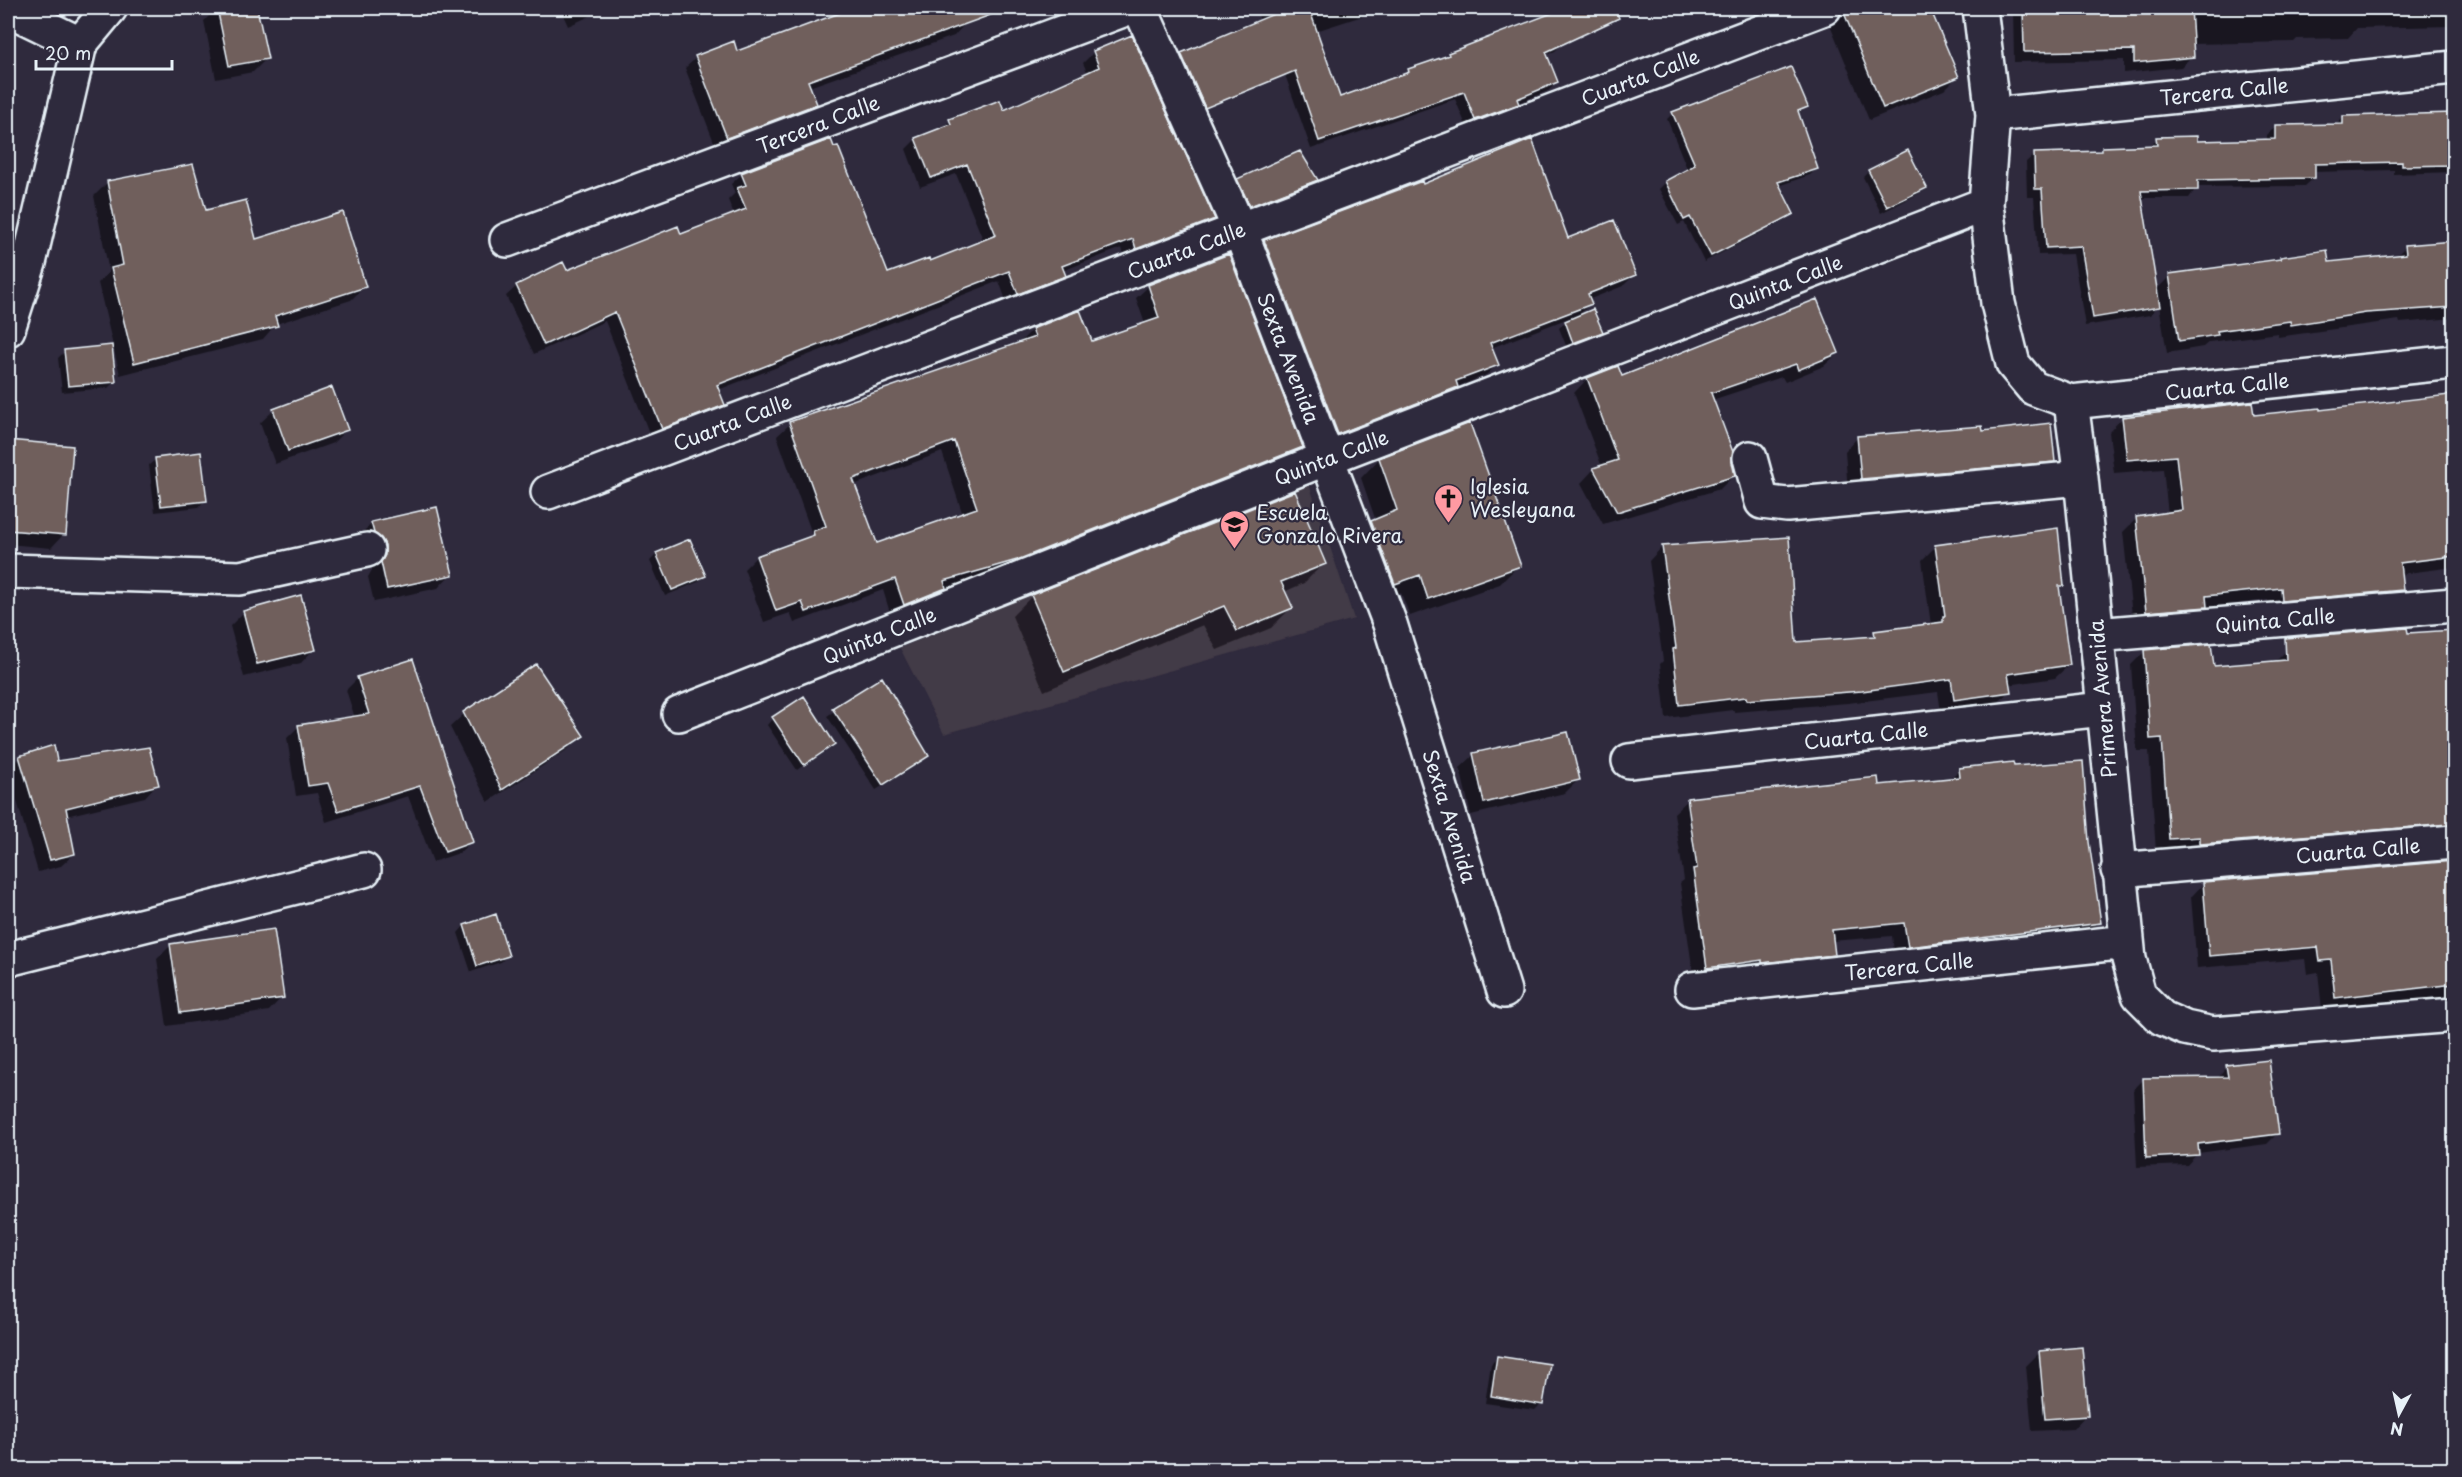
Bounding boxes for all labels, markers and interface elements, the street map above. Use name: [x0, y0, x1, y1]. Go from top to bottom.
scale bar: [36, 33, 172, 71]
text: 20 m: [45, 39, 91, 66]
street label: Cuarta Calle: [1576, 41, 1704, 113]
street label: Tercera Calle: [2158, 69, 2290, 113]
street label: Tercera Calle: [752, 87, 884, 161]
street label: Cuarta Calle: [1122, 214, 1250, 286]
street label: Quinta Calle: [1723, 246, 1847, 318]
street label: Sexta Avenida: [1250, 288, 1328, 428]
street label: Cuarta Calle: [2163, 365, 2291, 407]
street label: Cuarta Calle: [668, 386, 796, 458]
street label: Quinta Calle: [1269, 421, 1393, 493]
place label: Iglesia Wesleyana: [1470, 471, 1575, 524]
church icon: Iglesia Wesleyana: [1433, 482, 1465, 524]
place label: Escuela Gonzalo Rivera: [1256, 497, 1404, 550]
school or university icon: Escuela Gonzalo Rivera: [1219, 508, 1251, 550]
street label: Quinta Calle: [818, 598, 941, 671]
street label: Quinta Calle: [2214, 600, 2336, 640]
street label: Primera Avenida: [2080, 618, 2124, 780]
street label: Cuarta Calle: [1802, 714, 1930, 756]
street label: Sexta Avenida: [1415, 745, 1485, 887]
street label: Cuarta Calle: [2295, 830, 2421, 870]
street label: Tercera Calle: [1843, 944, 1975, 988]
north arrow: [2369, 1384, 2429, 1444]
text: N: [2389, 1417, 2405, 1443]

